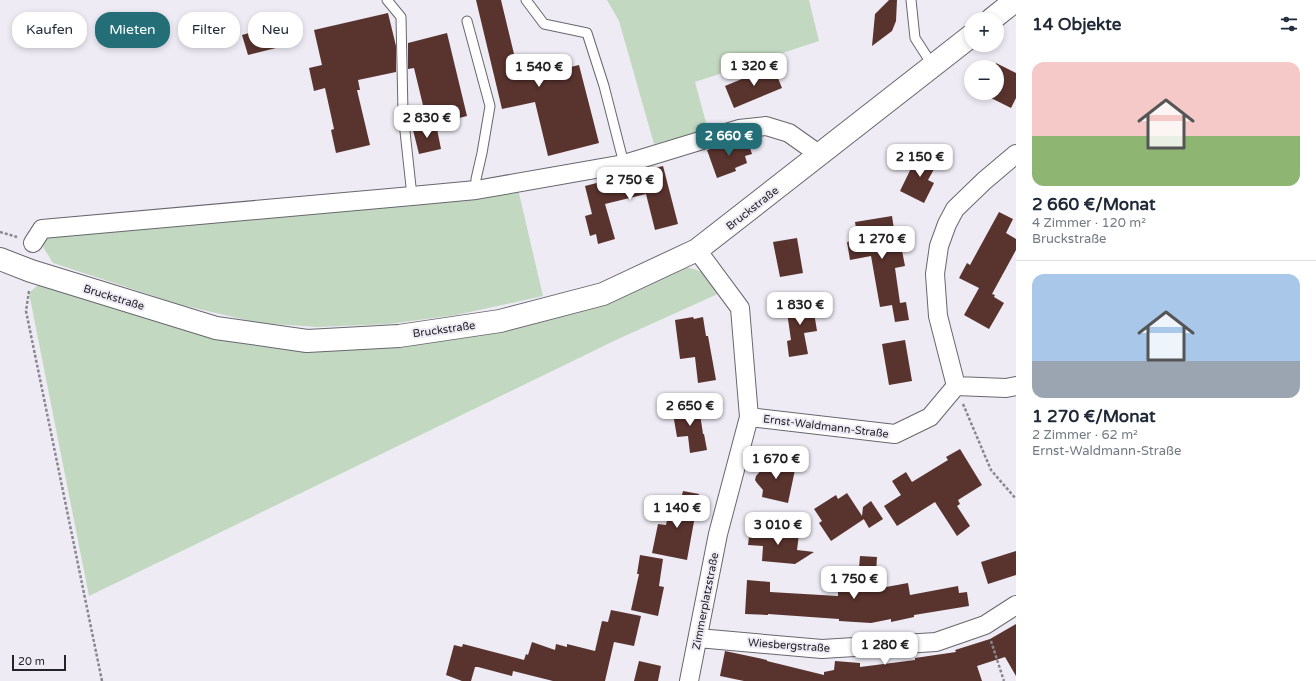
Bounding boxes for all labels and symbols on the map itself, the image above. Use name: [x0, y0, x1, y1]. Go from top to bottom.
pin: 1 320 €: [717, 53, 791, 87]
pin: 1 540 €: [502, 54, 576, 88]
pin: 2 830 €: [390, 105, 464, 139]
pin: 2 660 €: [692, 123, 766, 157]
pin: 2 150 €: [883, 144, 957, 178]
pin: 2 750 €: [593, 167, 667, 201]
street label: Bruckstraße: [723, 184, 781, 233]
pin: 1 270 €: [845, 226, 919, 260]
street label: Bruckstraße: [82, 282, 146, 313]
pin: 1 830 €: [763, 292, 837, 326]
street label: Bruckstraße: [412, 319, 476, 340]
pin: 2 650 €: [653, 393, 727, 427]
street label: Ernst-Waldmann-Straße: [762, 412, 889, 441]
pin: 1 670 €: [739, 446, 813, 480]
pin: 1 140 €: [640, 495, 714, 529]
pin: 3 010 €: [741, 512, 815, 546]
street label: Zimmerplatzstraße: [690, 551, 721, 651]
pin: 1 750 €: [817, 566, 891, 600]
pin: 1 280 €: [848, 632, 922, 666]
street label: Wiesbergstraße: [748, 636, 830, 655]
scale bar: [12, 653, 66, 672]

